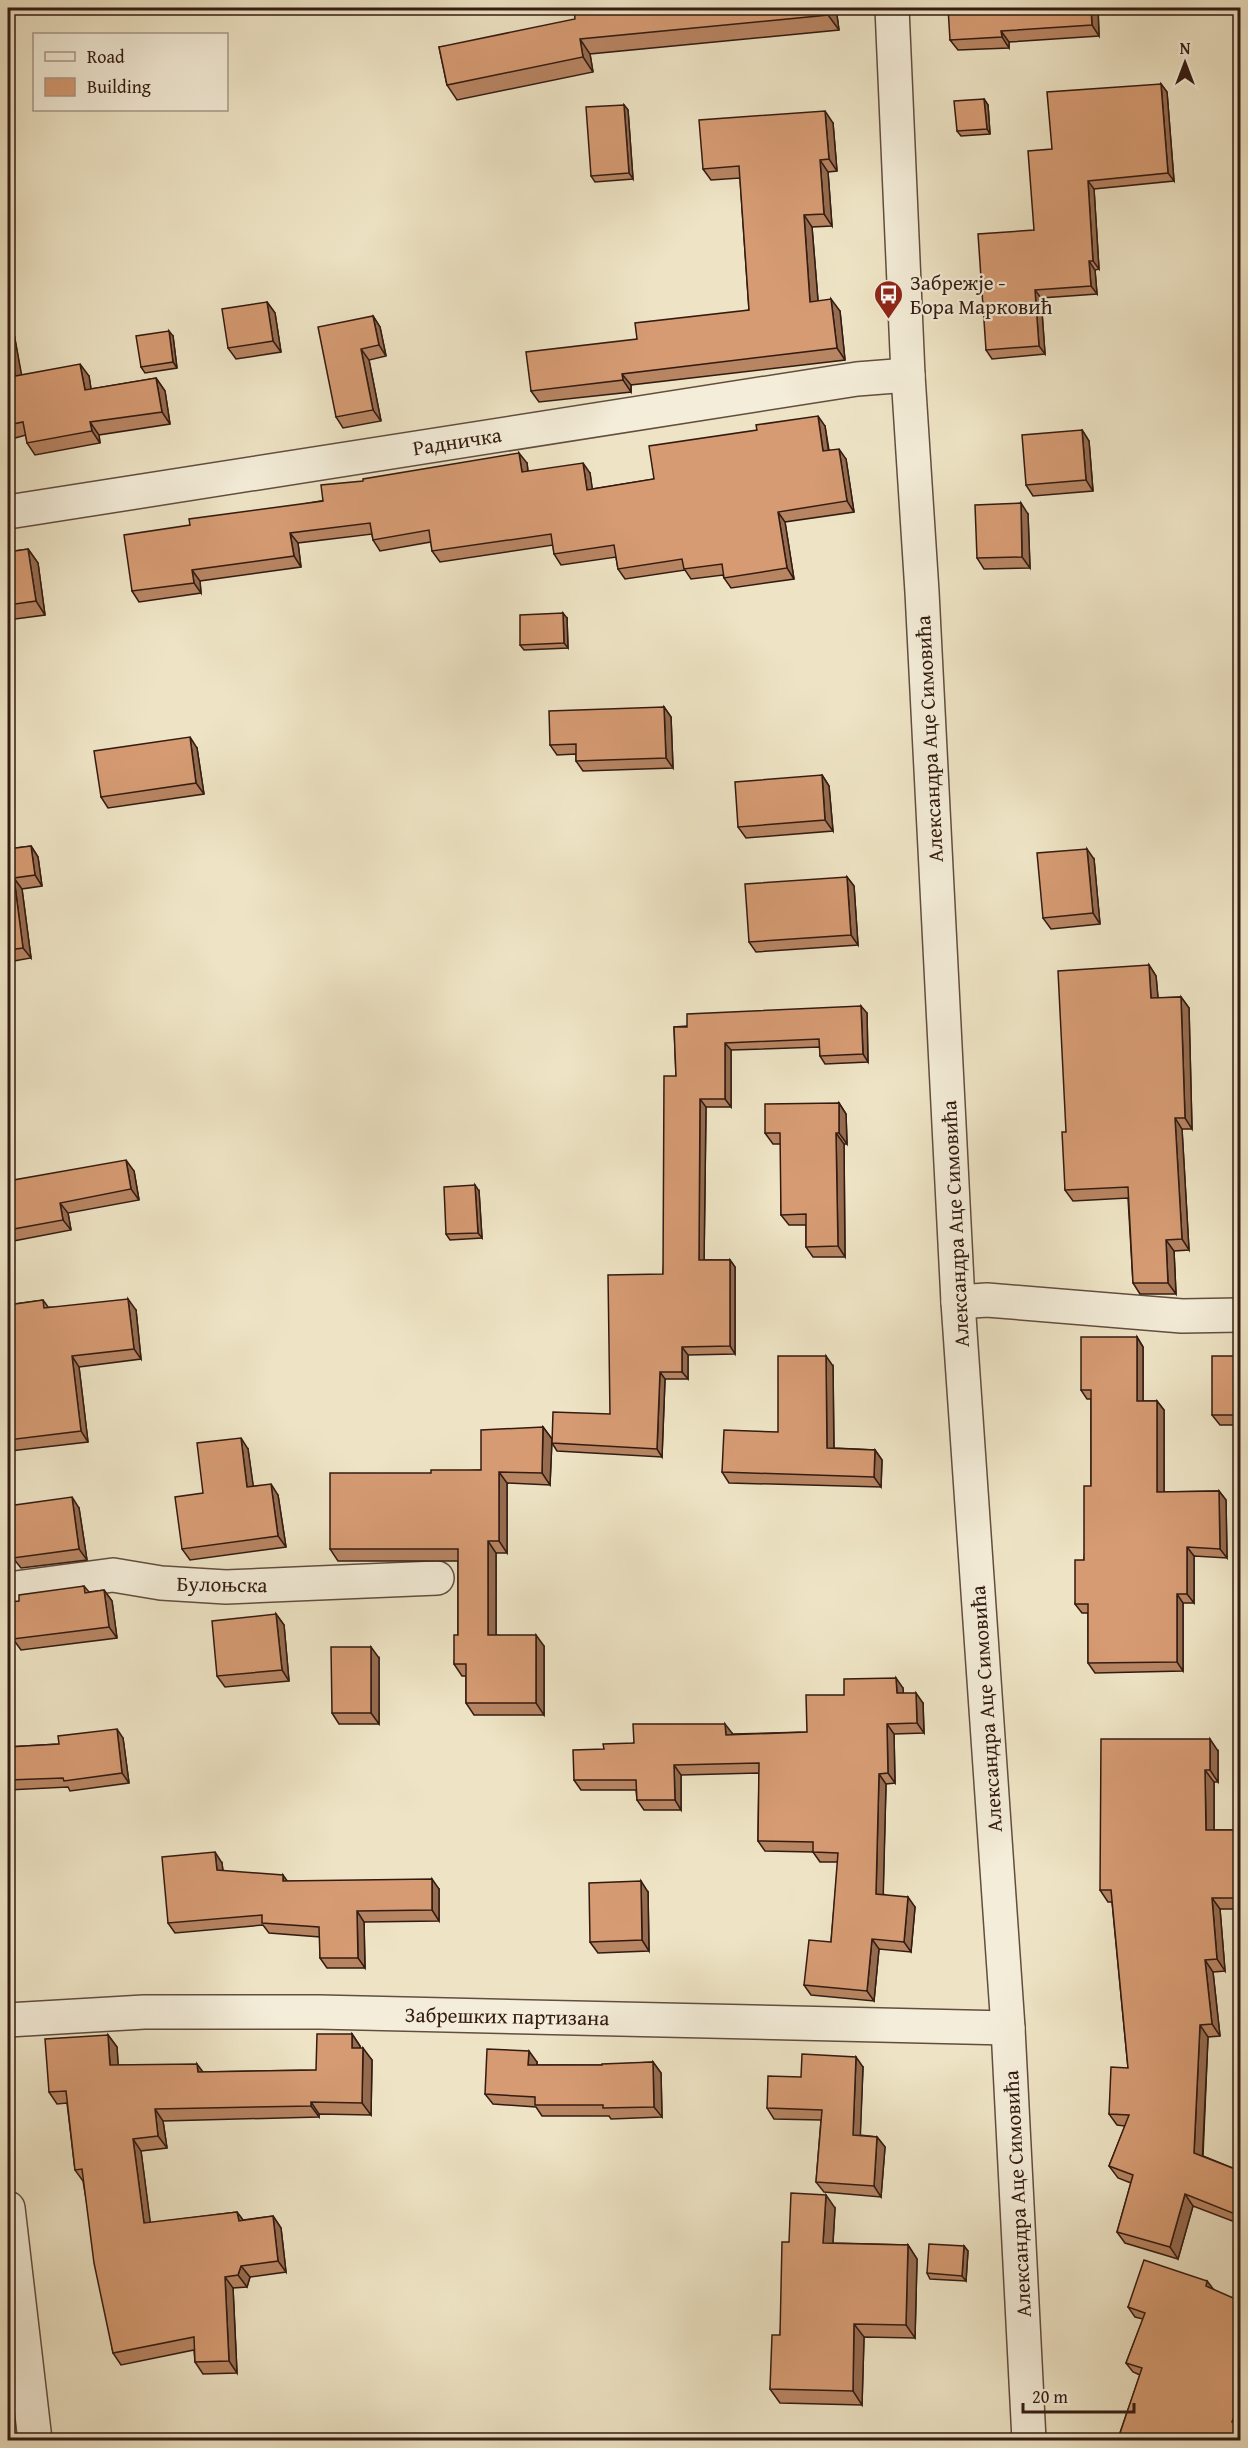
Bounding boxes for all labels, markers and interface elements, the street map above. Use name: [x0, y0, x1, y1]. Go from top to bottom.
legend: [33, 33, 228, 111]
north arrow: [1155, 33, 1215, 93]
text: N: [1180, 36, 1191, 60]
text: Road: [87, 43, 125, 70]
text: Building: [87, 73, 151, 100]
place label: Забрежје - Бора Марковић: [910, 267, 1053, 322]
bus stop icon: Забрежје - Бора Марковић: [873, 278, 905, 320]
street label: Радничка: [410, 419, 504, 463]
street label: Александра Аце Симовића: [907, 615, 951, 863]
street label: Александра Аце Симовића: [933, 1100, 977, 1348]
street label: Булоњска: [176, 1568, 268, 1600]
street label: Александра Аце Симовића: [962, 1585, 1010, 1833]
street label: Забрешких партизана: [404, 1999, 610, 2033]
street label: Александра Аце Симовића: [995, 2070, 1039, 2318]
scale bar: [1023, 2376, 1134, 2414]
text: 20 m: [1032, 2383, 1068, 2410]

